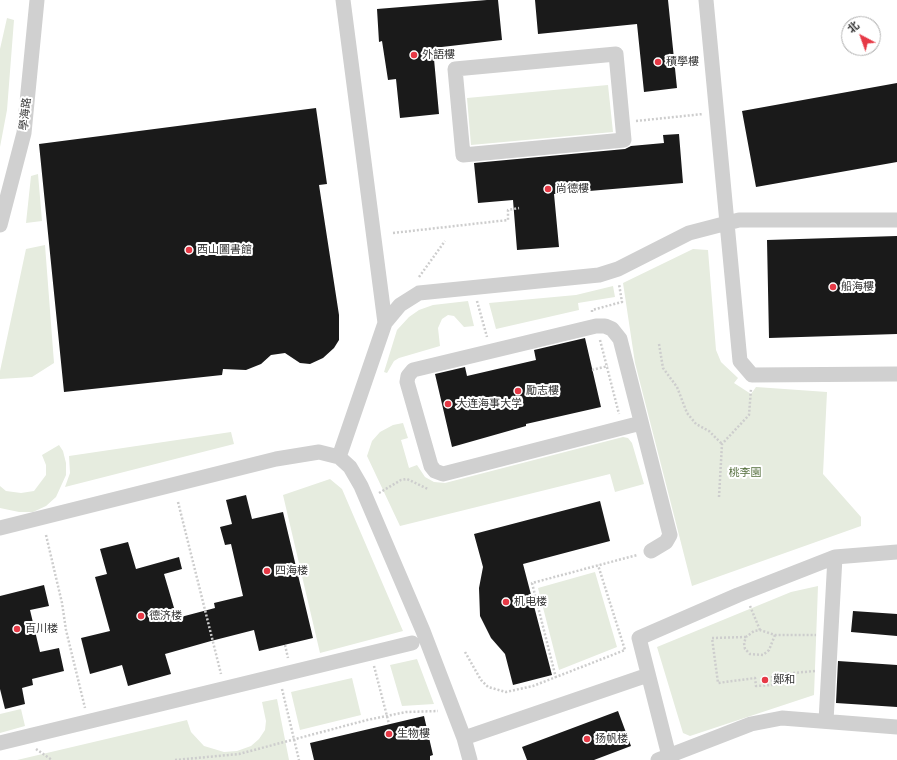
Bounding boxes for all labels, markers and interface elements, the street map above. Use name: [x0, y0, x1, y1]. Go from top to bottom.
north arrow: [841, 16, 881, 56]
text: 北: [844, 18, 863, 37]
place label: 外語樓: [422, 48, 455, 62]
marker: 外語樓: [409, 50, 419, 60]
place label: 積學樓: [666, 55, 699, 69]
marker: 積學樓: [653, 57, 663, 67]
street label: 學海路: [18, 97, 34, 131]
place label: 尚德樓: [556, 182, 589, 196]
marker: 尚德樓: [543, 184, 553, 194]
place label: 西山圖書館: [197, 243, 252, 257]
marker: 西山圖書館: [184, 245, 194, 255]
place label: 船海樓: [841, 280, 874, 294]
marker: 船海樓: [828, 282, 838, 292]
place label: 勵志樓: [526, 384, 559, 398]
marker: 勵志樓: [513, 386, 523, 396]
place label: 大连海事大学: [456, 397, 522, 411]
marker: 大连海事大学: [443, 399, 453, 409]
park label: 桃李園: [729, 466, 761, 480]
place label: 四海楼: [275, 564, 308, 578]
marker: 四海楼: [262, 566, 272, 576]
place label: 机电楼: [514, 595, 547, 609]
marker: 机电楼: [501, 597, 511, 607]
place label: 德济楼: [149, 609, 182, 623]
marker: 德济楼: [136, 611, 146, 621]
place label: 百川楼: [25, 622, 58, 636]
marker: 百川楼: [12, 624, 22, 634]
place label: 鄭和: [773, 673, 795, 687]
marker: 鄭和: [760, 675, 770, 685]
place label: 生物樓: [397, 727, 430, 741]
marker: 生物樓: [384, 729, 394, 739]
place label: 扬帆楼: [595, 732, 628, 746]
marker: 扬帆楼: [582, 734, 592, 744]

